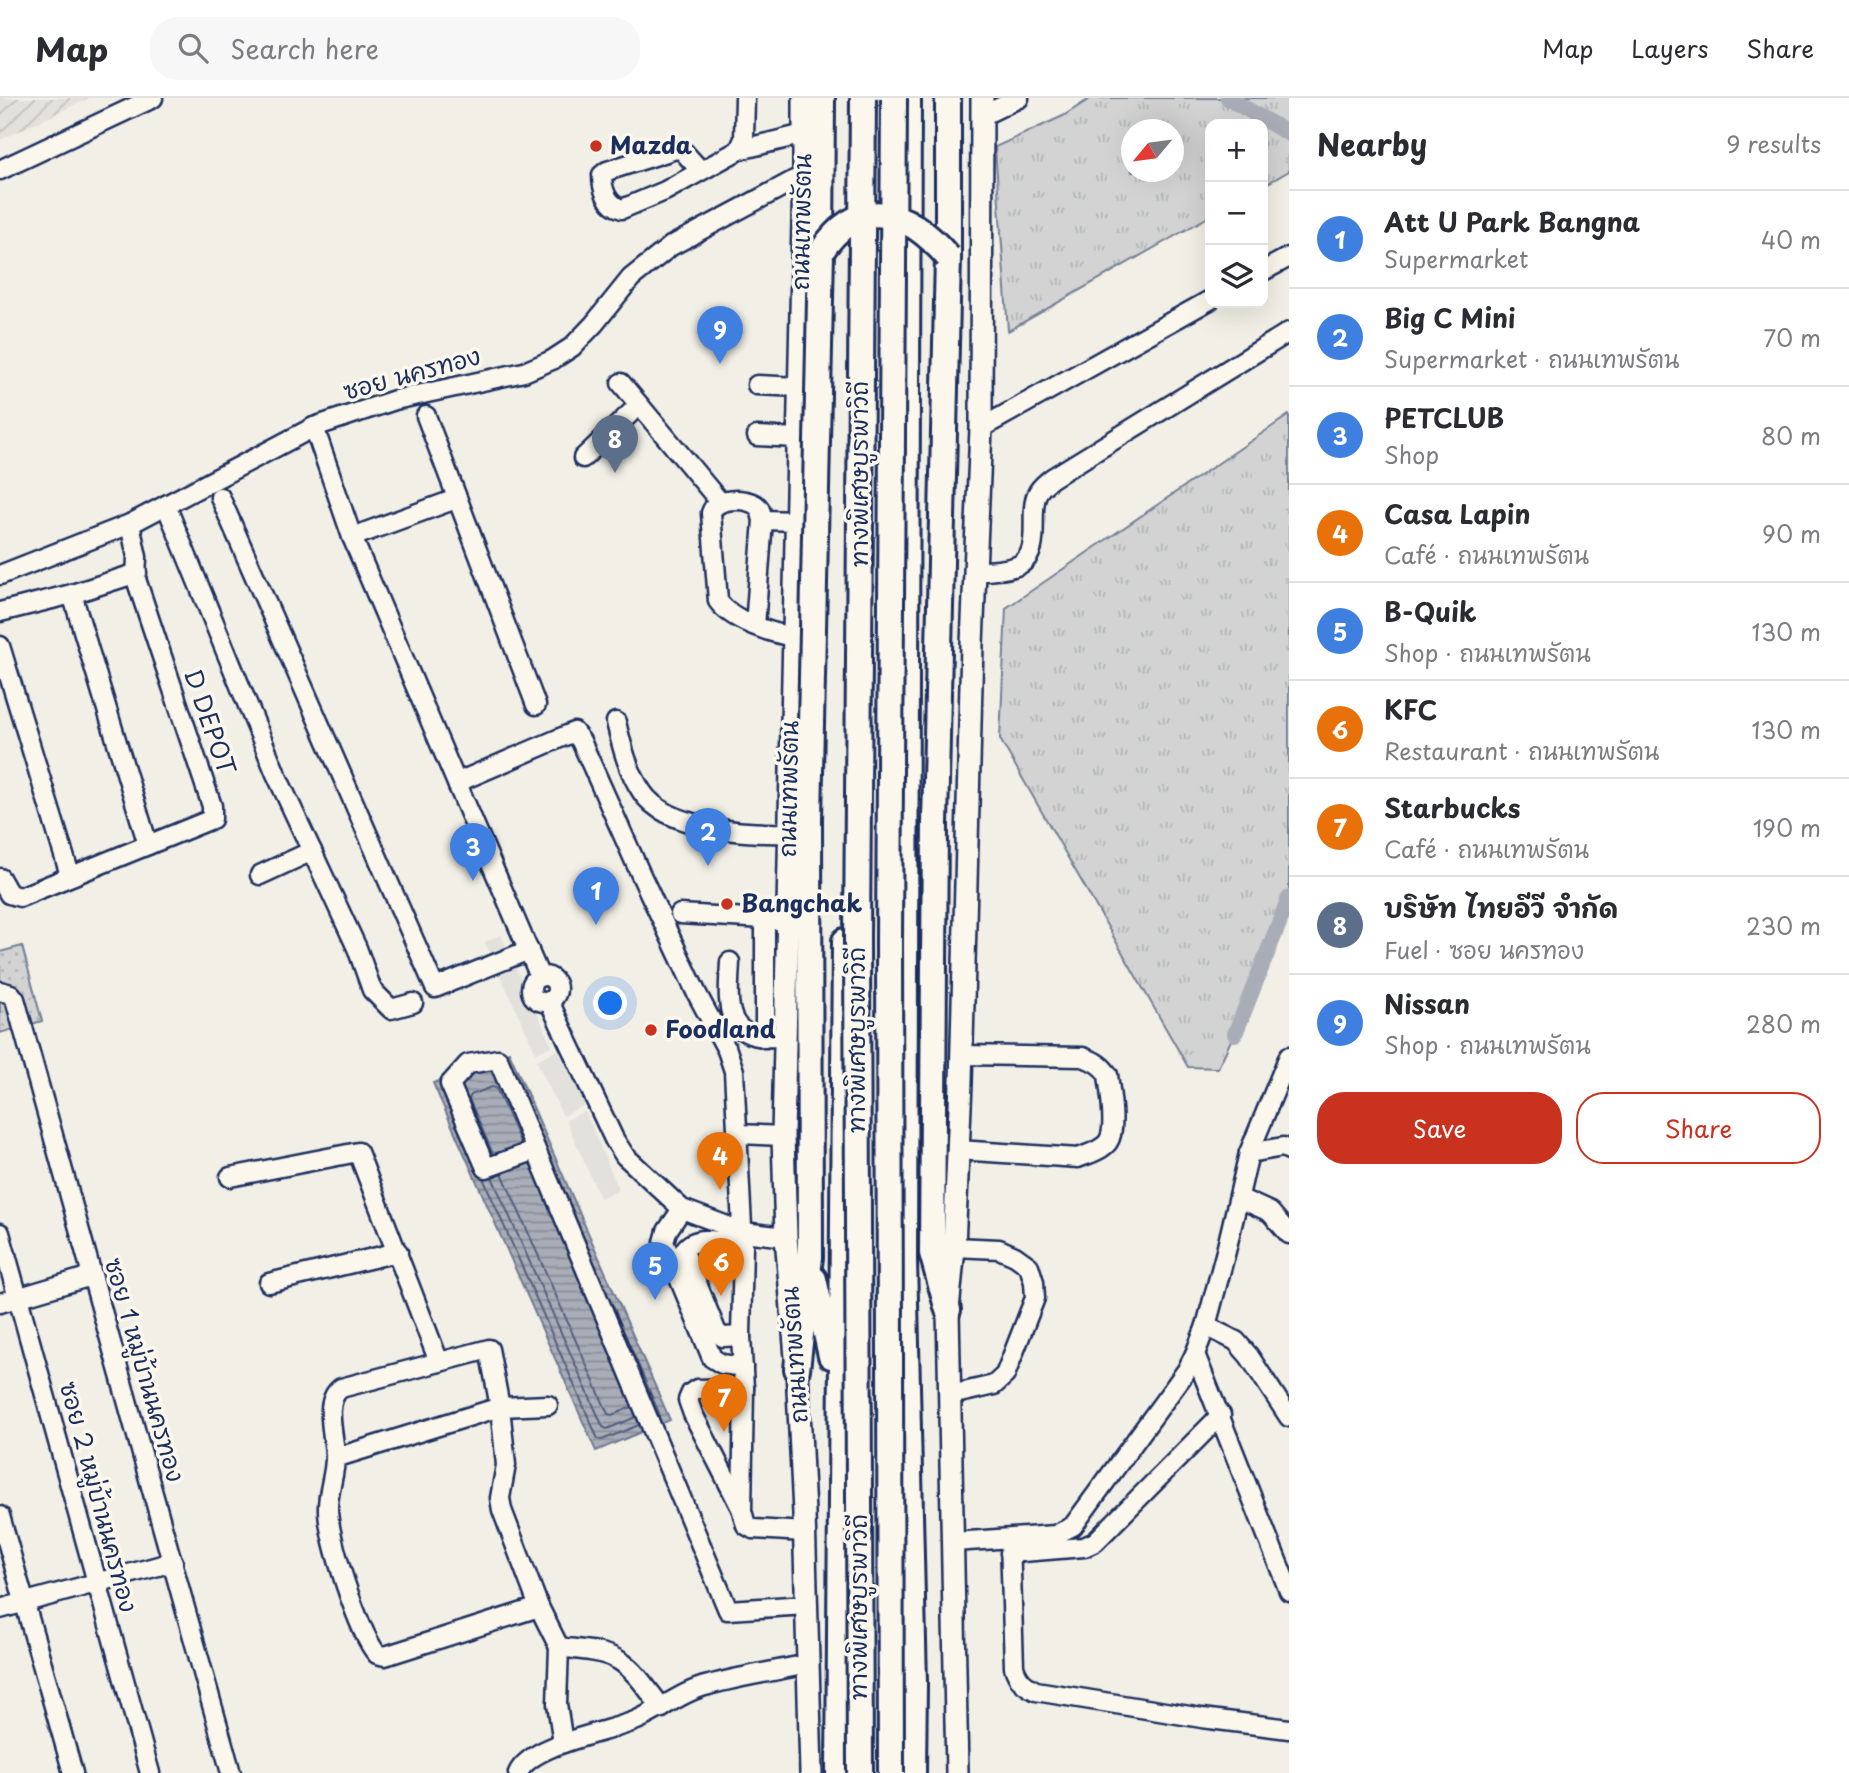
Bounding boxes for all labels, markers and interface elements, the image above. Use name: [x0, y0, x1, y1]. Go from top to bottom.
search box: [150, 17, 640, 80]
text: Map: [35, 23, 108, 73]
icon: search: [174, 29, 212, 67]
text: Search here: [230, 29, 379, 68]
text: Map: [1542, 30, 1593, 66]
text: Layers: [1631, 30, 1708, 66]
text: Share: [1746, 30, 1814, 66]
north arrow: [1121, 119, 1184, 182]
map controls: [1205, 119, 1268, 308]
button: +: [1205, 119, 1268, 182]
text: Nearby: [1317, 121, 1427, 166]
place label: Mazda: [610, 126, 693, 162]
text: 9 results: [1726, 126, 1821, 161]
marker: Mazda: [588, 138, 604, 154]
street label: ถนนเทพรัตน: [781, 153, 819, 291]
button: −: [1205, 182, 1268, 245]
text: Att U Park Bangna: [1384, 202, 1640, 241]
text: 1: [1335, 222, 1346, 257]
text: 40 m: [1761, 222, 1821, 257]
text: Supermarket: [1384, 241, 1528, 276]
button: layers: [1205, 245, 1268, 308]
text: Big C Mini: [1384, 298, 1515, 337]
pin: 9: [697, 306, 743, 364]
text: 2: [1332, 320, 1348, 355]
text: 70 m: [1763, 320, 1821, 355]
street label: ซอย นครทอง: [339, 336, 484, 408]
text: Supermarket · ถนนเทพรัตน: [1384, 341, 1679, 376]
street label: ทางพิเศษบูรพาวิถี: [840, 381, 878, 567]
text: PETCLUB: [1384, 398, 1504, 437]
pin: 8: [592, 415, 638, 473]
text: 3: [1332, 418, 1348, 453]
text: 80 m: [1761, 418, 1821, 453]
text: Shop: [1384, 437, 1439, 472]
text: Casa Lapin: [1384, 494, 1530, 533]
text: 4: [1332, 516, 1348, 551]
text: 90 m: [1762, 516, 1821, 551]
text: Café · ถนนเทพรัตน: [1384, 537, 1589, 572]
text: B-Quik: [1384, 592, 1476, 631]
text: 5: [1333, 614, 1347, 649]
text: 130 m: [1751, 614, 1821, 649]
text: Shop · ถนนเทพรัตน: [1384, 635, 1591, 670]
street label: D DEPOT: [176, 664, 246, 780]
text: KFC: [1384, 690, 1437, 729]
text: 6: [1332, 712, 1348, 747]
text: 130 m: [1751, 712, 1821, 747]
street label: ถนนเทพรัตน: [768, 720, 806, 858]
text: Restaurant · ถนนเทพรัตน: [1384, 733, 1659, 768]
text: Starbucks: [1384, 788, 1520, 827]
pin: 2: [685, 808, 731, 866]
text: 7: [1333, 810, 1347, 845]
text: 190 m: [1753, 810, 1821, 845]
pin: 3: [450, 823, 496, 881]
text: Café · ถนนเทพรัตน: [1384, 831, 1589, 866]
pin: 1: [573, 867, 619, 925]
place label: Bangchak: [741, 884, 862, 920]
text: บริษัท ไทยอีวี จำกัด: [1384, 888, 1618, 927]
marker: Bangchak: [719, 896, 735, 912]
text: 8: [1333, 908, 1347, 943]
text: 230 m: [1746, 908, 1821, 943]
text: Fuel · ซอย นครทอง: [1384, 932, 1584, 967]
street label: ทางพิเศษบูรพาวิถี: [837, 947, 875, 1133]
text: Nissan: [1384, 984, 1470, 1023]
your location: [593, 986, 627, 1020]
text: 9: [1333, 1006, 1347, 1041]
text: 280 m: [1746, 1006, 1821, 1041]
place label: Foodland: [665, 1010, 776, 1046]
marker: Foodland: [643, 1022, 659, 1038]
text: Shop · ถนนเทพรัตน: [1384, 1027, 1591, 1062]
button: Save: [1317, 1092, 1562, 1164]
button: Share: [1576, 1092, 1821, 1164]
pin: 4: [697, 1132, 743, 1190]
pin: 6: [698, 1238, 744, 1296]
pin: 5: [632, 1242, 678, 1300]
street label: ซอย 1 หมู่บ้านนครทอง: [95, 1253, 195, 1486]
street label: ถนนเทพรัตน: [770, 1286, 816, 1425]
pin: 7: [701, 1374, 747, 1432]
street label: ซอย 2 หมู่บ้านนครทอง: [50, 1377, 148, 1616]
street label: ทางพิเศษบูรพาวิถี: [839, 1514, 877, 1700]

